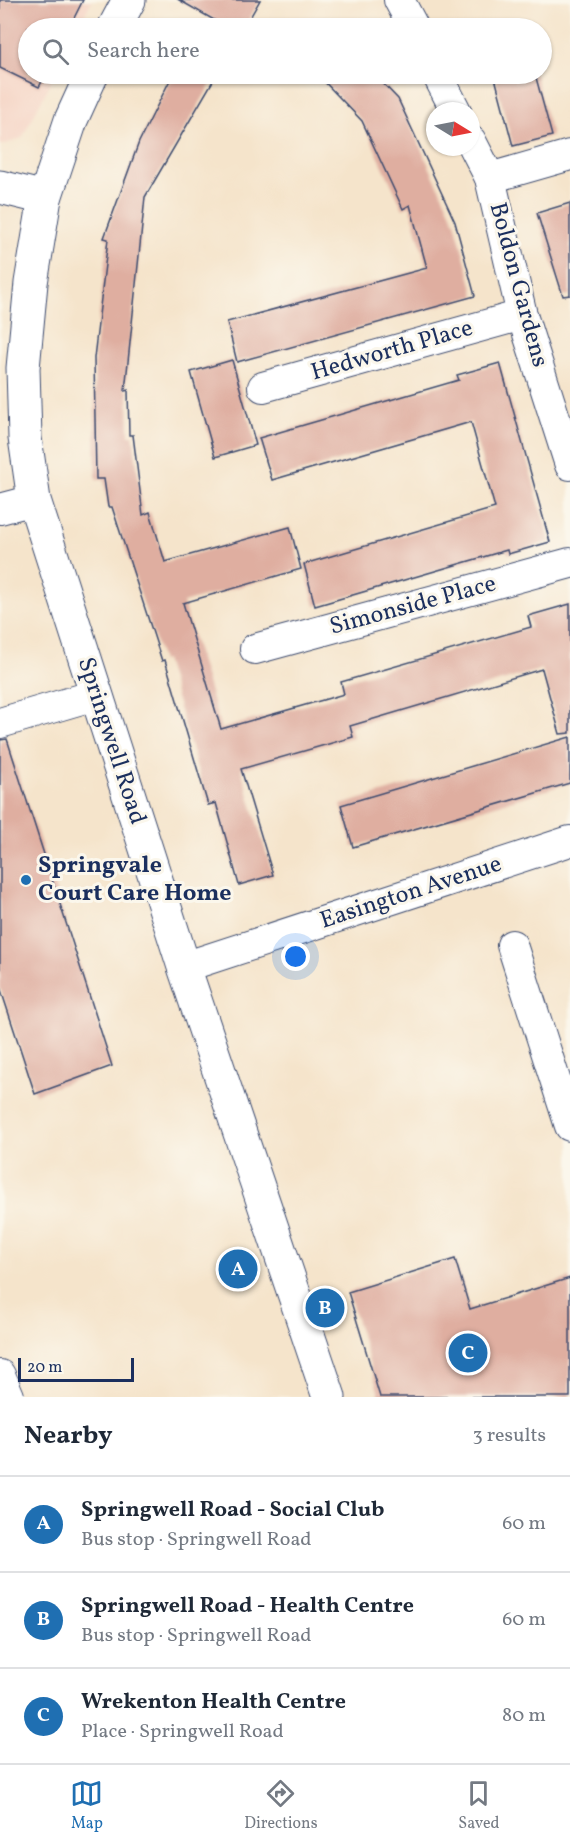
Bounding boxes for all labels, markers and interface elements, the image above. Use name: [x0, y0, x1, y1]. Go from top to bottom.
search box: [18, 18, 552, 84]
icon: search: [39, 35, 72, 68]
text: Search here: [87, 36, 200, 67]
north arrow: [426, 102, 480, 156]
street label: Boldon Gardens: [480, 199, 556, 371]
street label: Hedworth Place: [307, 312, 477, 390]
street label: Simonside Place: [326, 567, 500, 645]
street label: Springwell Road: [68, 653, 154, 829]
street label: Easington Avenue: [316, 848, 506, 938]
place label: Springvale Court Care Home: [38, 849, 231, 911]
marker: Springvale Court Care Home: [19, 873, 33, 887]
your location: [281, 942, 310, 971]
pin: A: [218, 1246, 258, 1292]
pin: B: [306, 1286, 344, 1330]
pin: C: [448, 1330, 488, 1376]
scale bar: [18, 1355, 134, 1382]
text: 20 m: [27, 1357, 62, 1379]
text: Nearby: [24, 1418, 113, 1454]
text: 3 results: [472, 1422, 546, 1450]
text: Springwell Road - Social Club: [81, 1495, 384, 1526]
text: A: [36, 1510, 51, 1538]
text: 60 m: [502, 1510, 546, 1538]
text: Bus stop · Springwell Road: [81, 1526, 312, 1554]
text: Springwell Road - Health Centre: [81, 1591, 414, 1622]
text: B: [37, 1606, 50, 1634]
text: 60 m: [502, 1606, 546, 1634]
text: Bus stop · Springwell Road: [81, 1622, 312, 1650]
text: Wrekenton Health Centre: [81, 1687, 346, 1718]
text: C: [37, 1702, 50, 1730]
text: 80 m: [502, 1702, 546, 1730]
text: Place · Springwell Road: [81, 1718, 284, 1746]
tab: Map: [70, 1777, 103, 1835]
tab: Directions: [244, 1777, 318, 1835]
tab: Saved: [458, 1777, 500, 1835]

